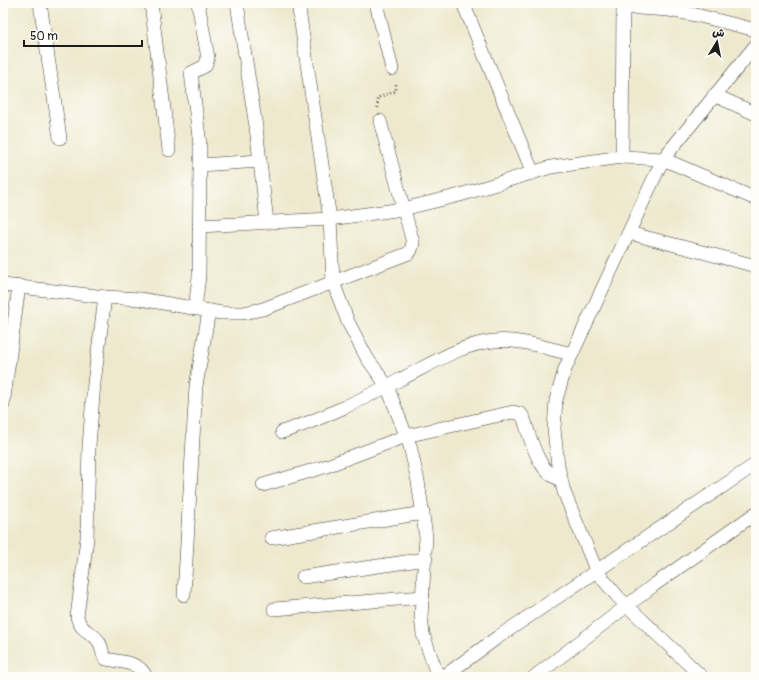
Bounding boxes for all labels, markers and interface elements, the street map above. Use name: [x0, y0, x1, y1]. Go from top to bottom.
scale bar: [24, 22, 142, 48]
north arrow: [697, 22, 737, 62]
text: ش: [712, 25, 726, 40]
text: 50 m: [30, 29, 58, 44]

